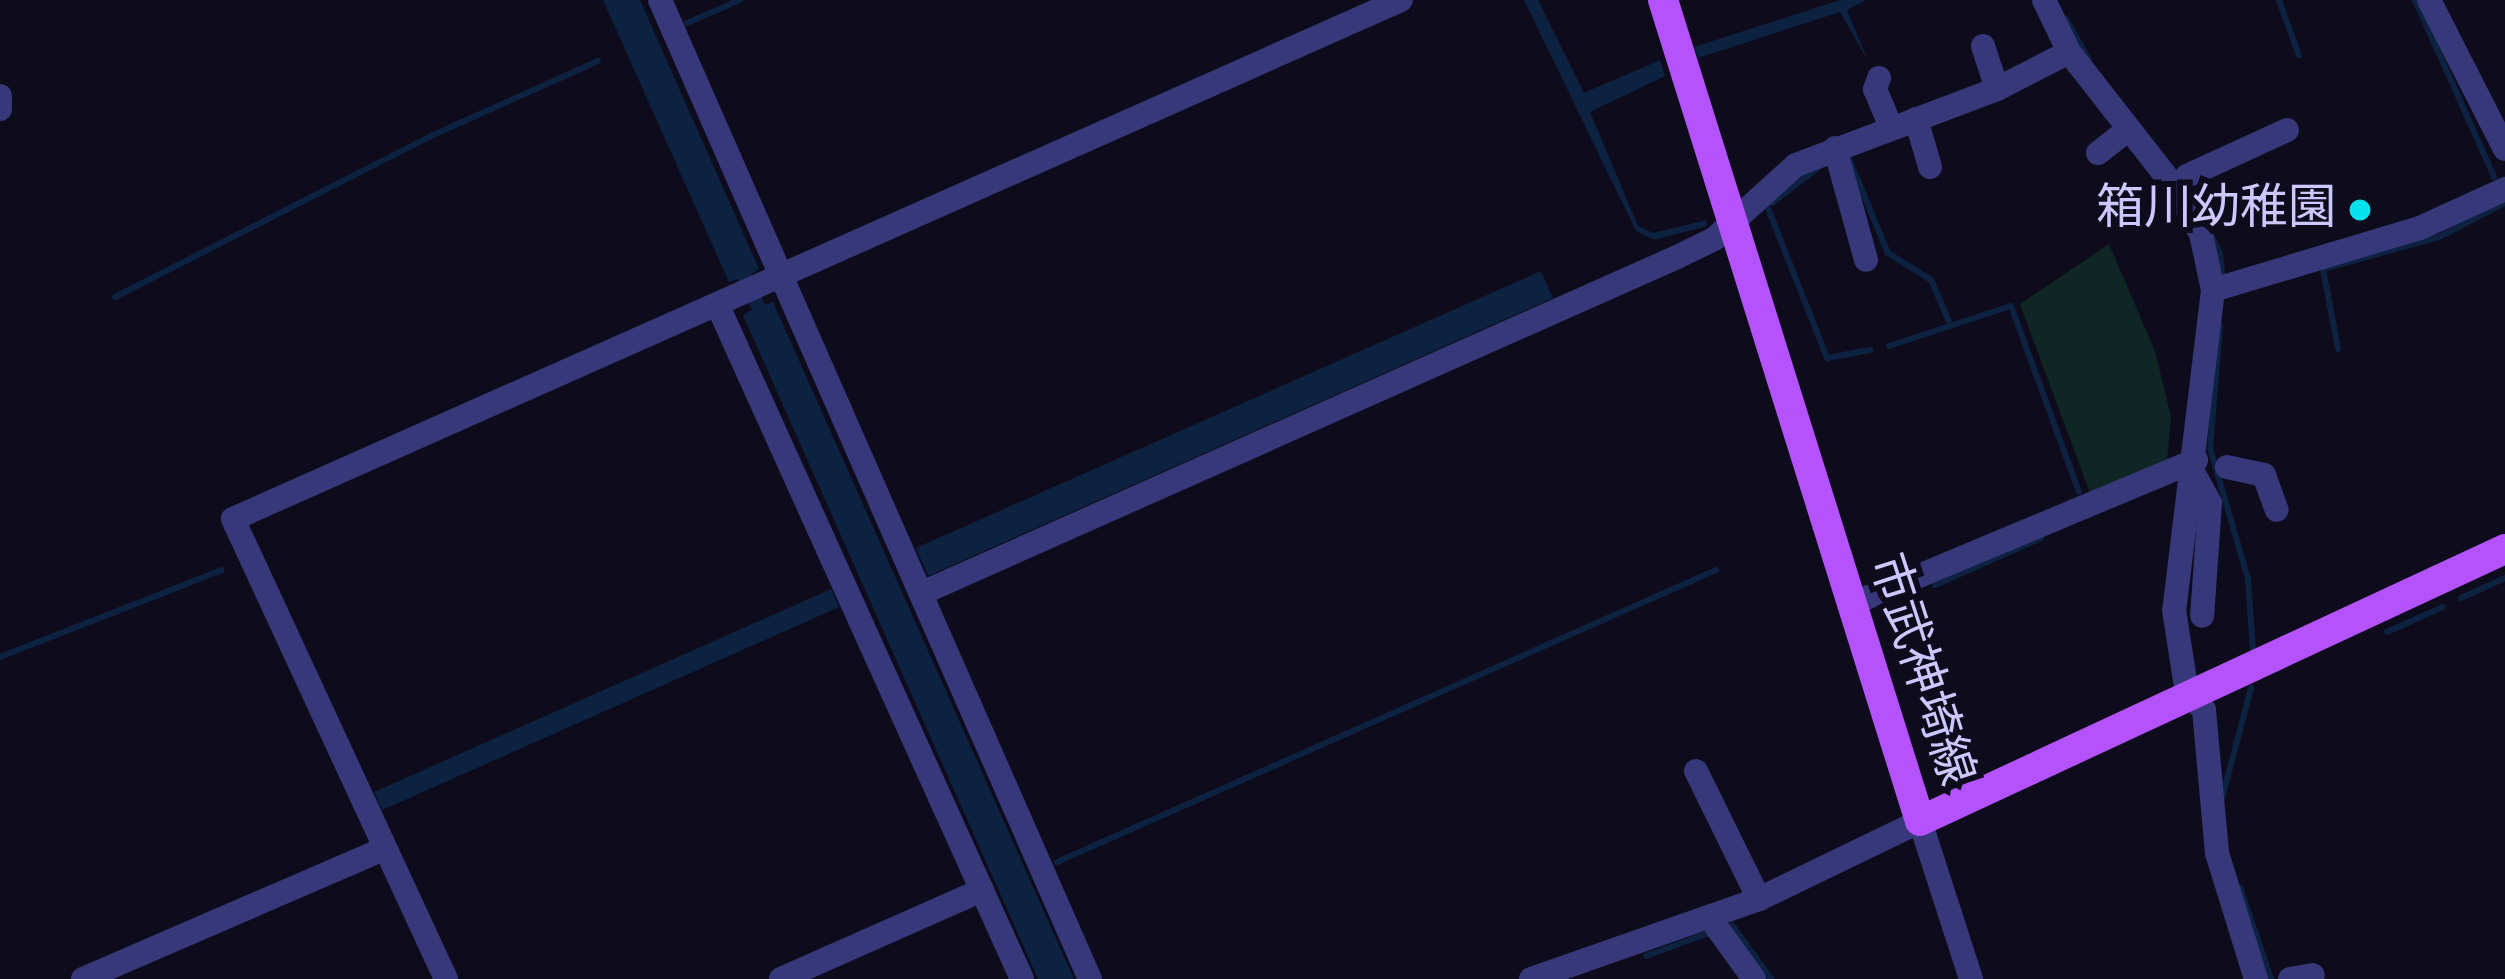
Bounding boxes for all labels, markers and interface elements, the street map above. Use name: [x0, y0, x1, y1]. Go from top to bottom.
place label: 箱川幼稚園: [2096, 181, 2336, 239]
marker: 箱川幼稚園: [2347, 197, 2373, 223]
street label: 市武神埼線: [1856, 547, 1984, 793]

